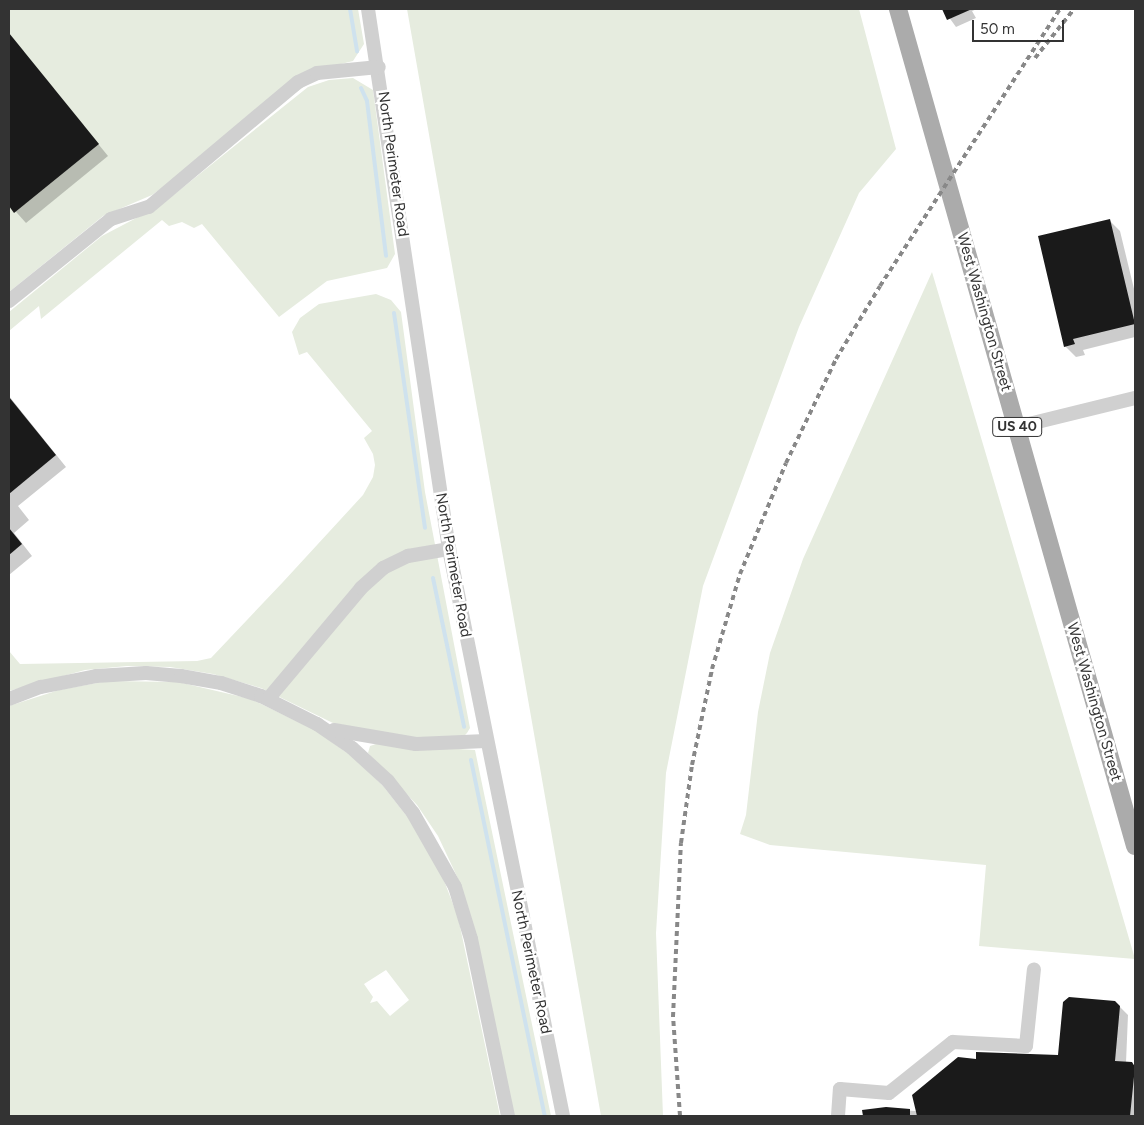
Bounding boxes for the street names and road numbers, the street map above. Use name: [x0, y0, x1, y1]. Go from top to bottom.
street label: North Perimeter Road: [374, 90, 412, 238]
street label: West Washington Street: [953, 231, 1015, 393]
road number: US 40: [992, 416, 1042, 438]
street label: North Perimeter Road: [431, 491, 475, 639]
street label: West Washington Street: [1063, 621, 1125, 783]
street label: North Perimeter Road: [507, 888, 555, 1036]

